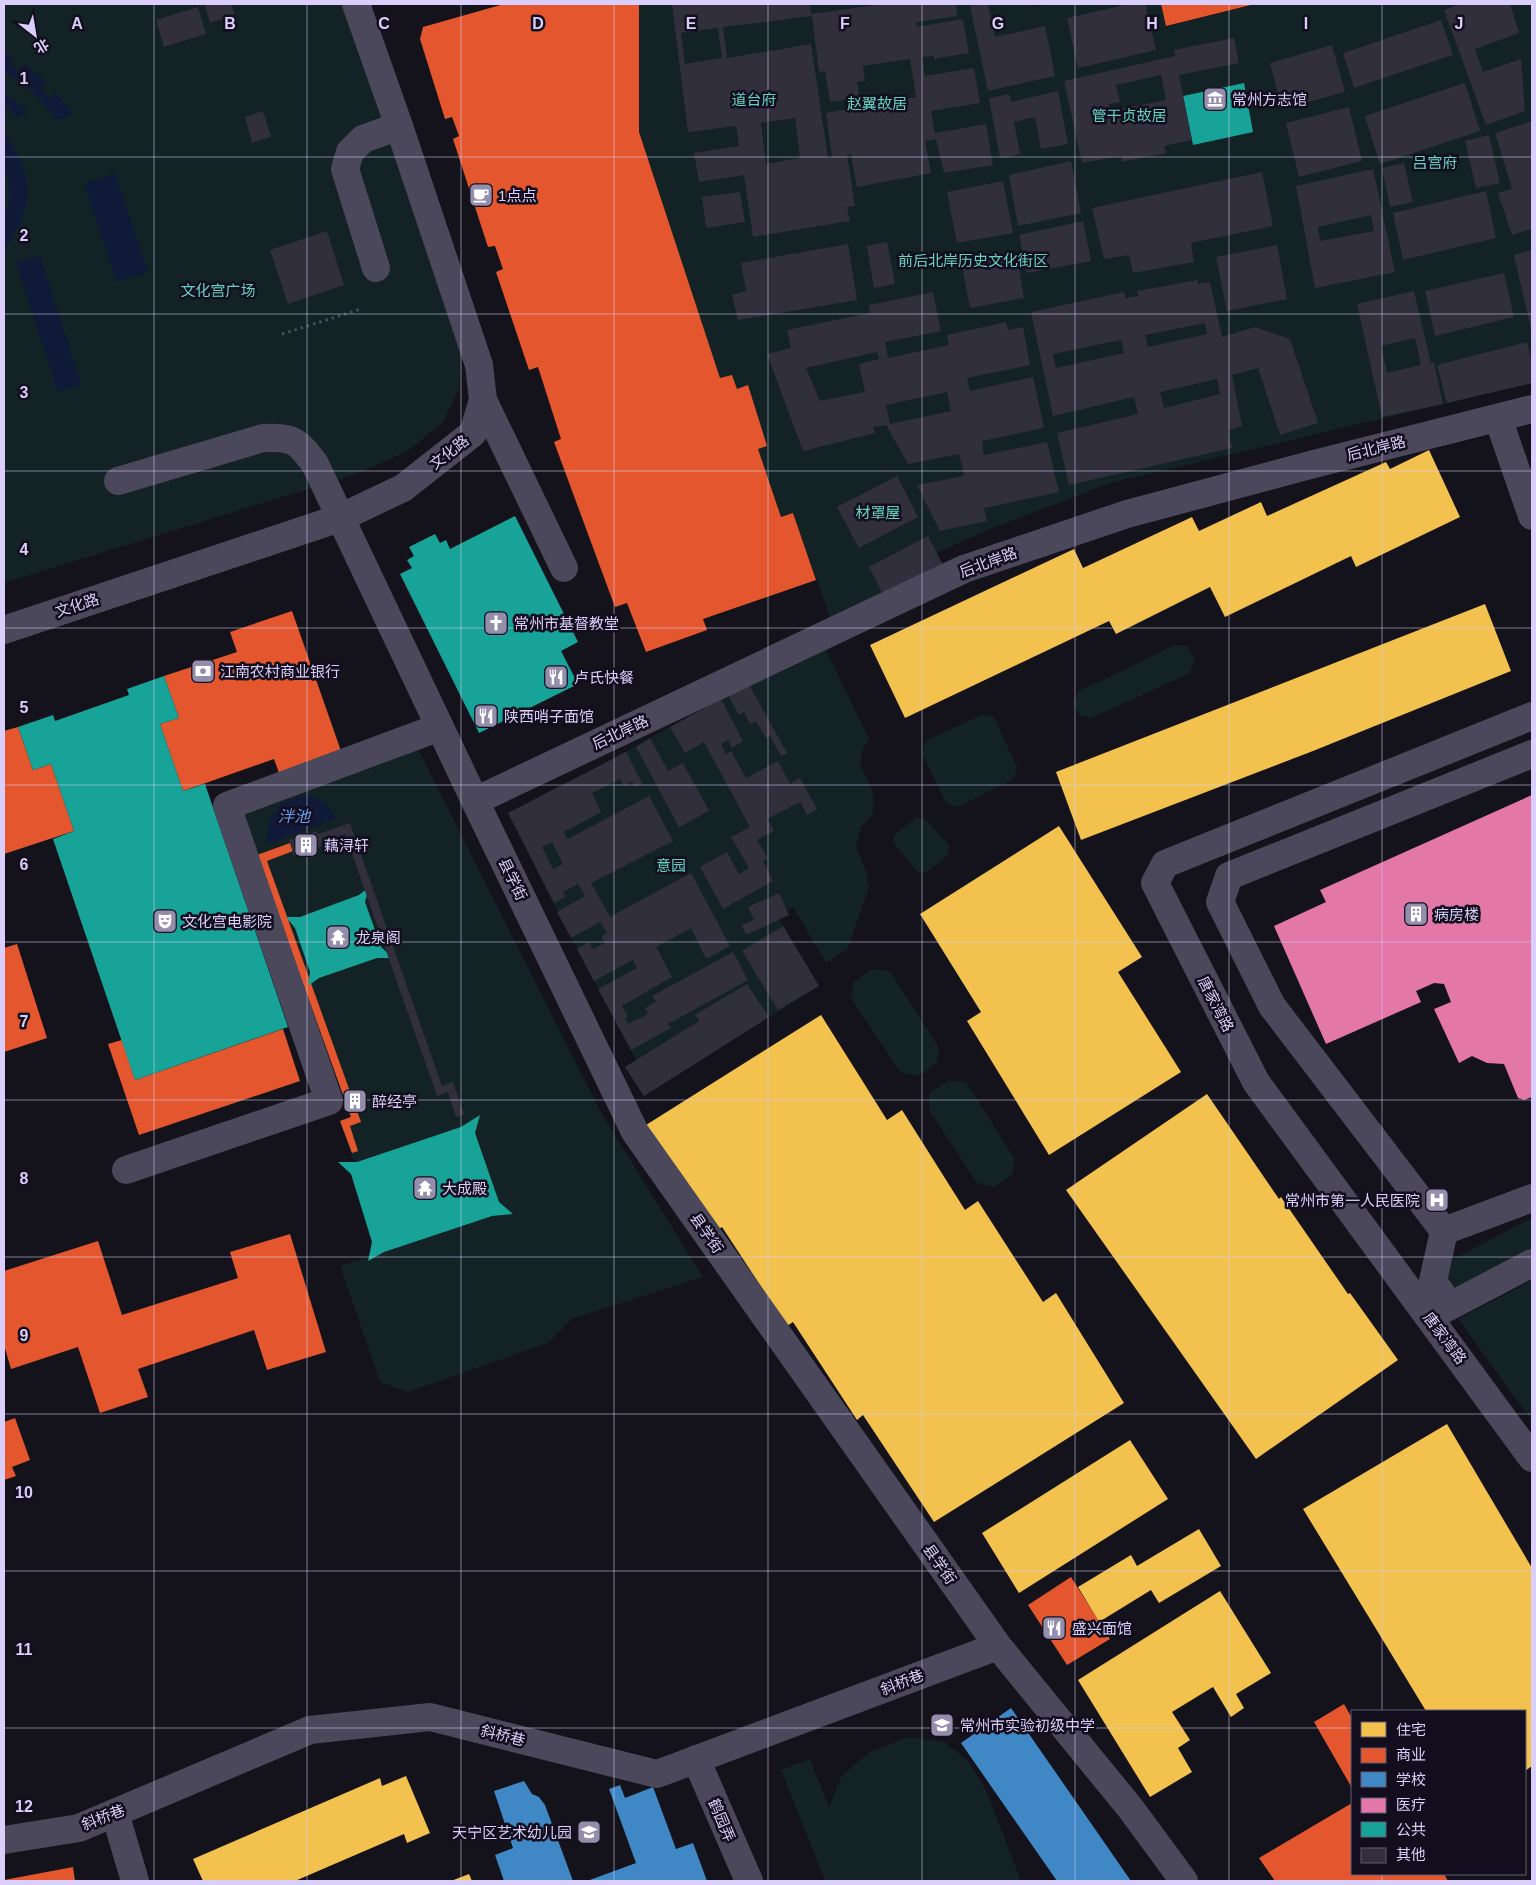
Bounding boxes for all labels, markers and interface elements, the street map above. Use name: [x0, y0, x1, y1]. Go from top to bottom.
north arrow: [10, 10, 60, 60]
text: A: [71, 15, 83, 32]
text: B: [224, 15, 236, 32]
text: C: [378, 15, 390, 32]
text: D: [532, 15, 544, 32]
text: E: [686, 15, 697, 32]
text: F: [840, 15, 850, 32]
text: G: [992, 15, 1004, 32]
text: H: [1146, 15, 1158, 32]
text: I: [1304, 15, 1308, 32]
text: J: [1455, 15, 1463, 32]
text: 北: [32, 36, 52, 57]
text: 1: [20, 70, 29, 87]
museum icon: 常州方志馆: [1202, 86, 1228, 112]
park label: 道台府: [731, 91, 777, 108]
place label: 常州方志馆: [1232, 91, 1307, 108]
park label: 赵翼故居: [847, 95, 907, 112]
park label: 管干贞故居: [1091, 107, 1167, 124]
park label: 吕宫府: [1412, 154, 1458, 171]
cafe icon: 1点点: [468, 182, 494, 208]
place label: 1点点: [498, 187, 536, 204]
text: 2: [20, 227, 29, 244]
park label: 前后北岸历史文化街区: [898, 252, 1048, 269]
park label: 文化宫广场: [180, 282, 256, 299]
text: 3: [20, 384, 29, 401]
street label: 文化路: [426, 431, 472, 473]
street label: 后北岸路: [1345, 432, 1407, 464]
park label: 材罩屋: [855, 504, 901, 521]
text: 4: [20, 541, 29, 558]
street label: 后北岸路: [957, 544, 1019, 580]
street label: 文化路: [53, 590, 101, 620]
church icon: 常州市基督教堂: [483, 610, 509, 636]
place label: 常州市基督教堂: [514, 615, 619, 632]
bank icon: 江南农村商业银行: [190, 658, 216, 684]
place label: 江南农村商业银行: [220, 663, 340, 680]
restaurant icon: 卢氏快餐: [543, 664, 569, 690]
place label: 卢氏快餐: [574, 669, 634, 686]
text: 5: [20, 699, 29, 716]
restaurant icon: 陕西哨子面馆: [473, 703, 499, 729]
place label: 陕西哨子面馆: [504, 708, 594, 725]
street label: 后北岸路: [589, 712, 651, 752]
water label: 泮池: [278, 808, 312, 825]
building icon: 藕浔轩: [293, 832, 319, 858]
place label: 藕浔轩: [324, 837, 369, 854]
street label: 县学街: [495, 855, 531, 903]
text: 6: [20, 856, 29, 873]
park label: 意园: [656, 857, 686, 874]
building icon: 病房楼: [1403, 901, 1429, 927]
place label: 病房楼: [1434, 906, 1479, 923]
theatre icon: 文化宫电影院: [152, 908, 178, 934]
place label: 文化宫电影院: [182, 913, 272, 930]
temple icon: 龙泉阁: [325, 924, 351, 950]
place label: 龙泉阁: [356, 929, 401, 946]
street label: 唐家湾路: [1195, 973, 1237, 1035]
text: 7: [20, 1013, 29, 1030]
building icon: 醉经亭: [342, 1088, 368, 1114]
place label: 醉经亭: [372, 1093, 417, 1110]
text: 8: [20, 1170, 29, 1187]
temple icon: 大成殿: [412, 1175, 438, 1201]
place label: 大成殿: [442, 1180, 487, 1197]
hospital icon: 常州市第一人民医院: [1424, 1187, 1450, 1213]
place label: 常州市第一人民医院: [1285, 1192, 1420, 1209]
street label: 县学街: [687, 1210, 727, 1256]
street label: 唐家湾路: [1420, 1309, 1470, 1367]
text: 9: [20, 1327, 29, 1344]
text: 10: [15, 1484, 33, 1501]
street label: 县学街: [920, 1541, 960, 1587]
restaurant icon: 盛兴面馆: [1041, 1615, 1067, 1641]
place label: 盛兴面馆: [1072, 1620, 1132, 1637]
text: 11: [16, 1641, 33, 1658]
street label: 斜桥巷: [878, 1666, 926, 1698]
legend: [1351, 1710, 1526, 1875]
school or university icon: 常州市实验初级中学: [929, 1712, 955, 1738]
place label: 常州市实验初级中学: [960, 1717, 1095, 1734]
street label: 斜桥巷: [479, 1721, 527, 1749]
text: 住宅: [1396, 1721, 1426, 1738]
text: 商业: [1396, 1746, 1426, 1763]
text: 学校: [1396, 1771, 1426, 1788]
street label: 鹤园弄: [705, 1796, 739, 1844]
text: 医疗: [1396, 1796, 1426, 1813]
text: 12: [15, 1798, 33, 1815]
street label: 斜桥巷: [79, 1801, 127, 1833]
school or university icon: 天宁区艺术幼儿园: [576, 1819, 602, 1845]
text: 公共: [1396, 1821, 1426, 1838]
place label: 天宁区艺术幼儿园: [452, 1824, 572, 1841]
text: 其他: [1396, 1846, 1426, 1863]

